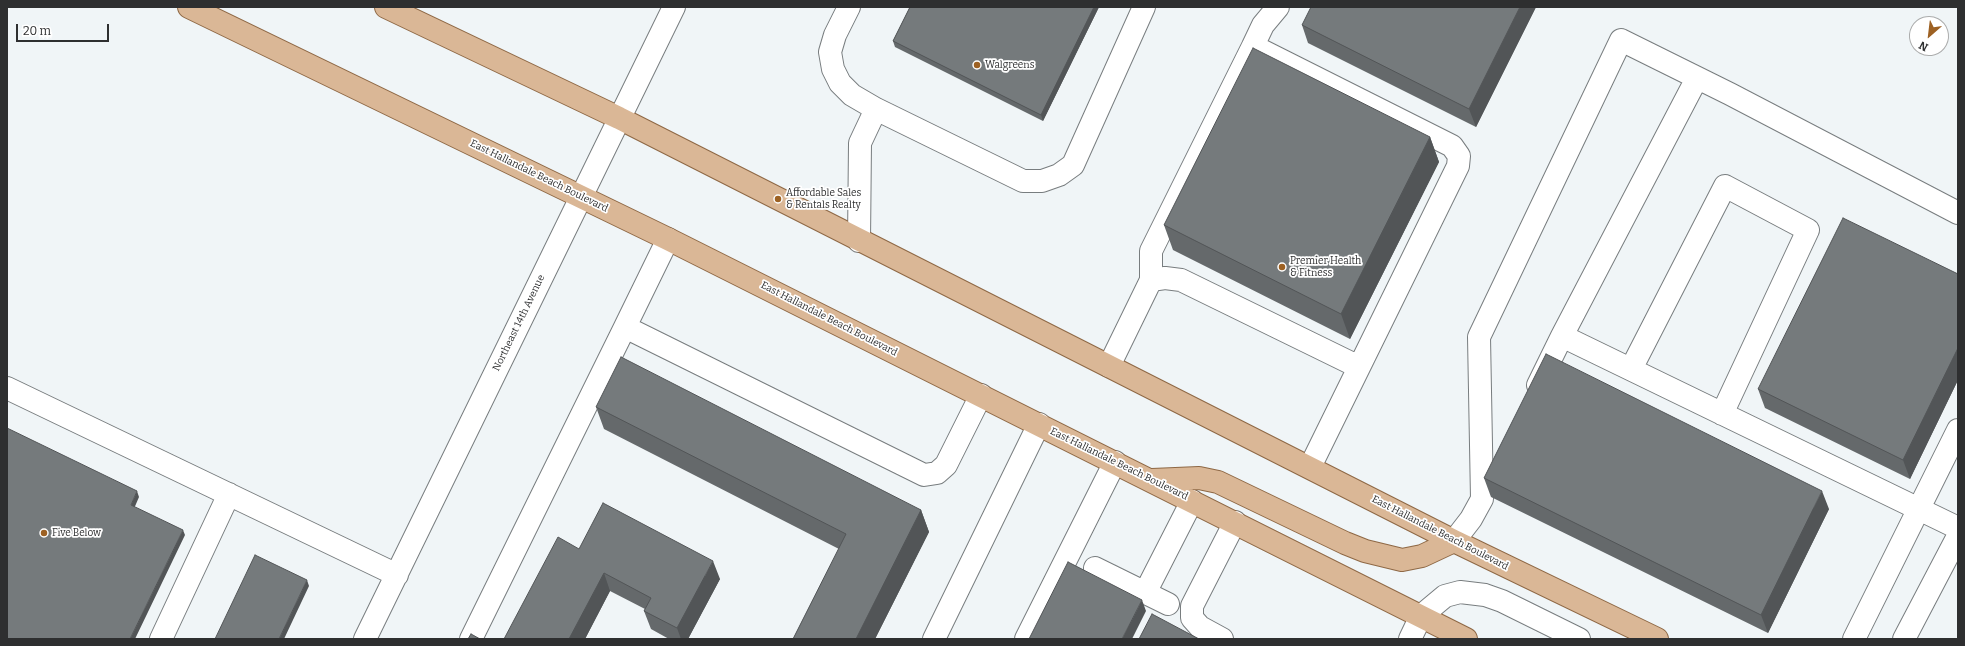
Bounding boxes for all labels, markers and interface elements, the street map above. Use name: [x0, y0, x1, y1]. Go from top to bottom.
scale bar: [18, 16, 111, 42]
north arrow: [1909, 16, 1949, 56]
text: 20 m: [23, 24, 51, 38]
text: N: [1917, 38, 1930, 54]
place label: Walgreens: [985, 59, 1034, 71]
marker: Walgreens: [972, 60, 982, 70]
street label: East Hallandale Beach Boulevard: [468, 137, 610, 215]
place label: Affordable Sales & Rentals Realty: [786, 187, 861, 210]
marker: Affordable Sales & Rentals Realty: [773, 194, 783, 204]
place label: Premier Health & Fitness: [1290, 255, 1361, 278]
marker: Premier Health & Fitness: [1277, 262, 1287, 272]
street label: Northeast 14th Avenue: [490, 273, 548, 373]
street label: East Hallandale Beach Boulevard: [759, 279, 899, 359]
street label: East Hallandale Beach Boulevard: [1048, 425, 1190, 503]
street label: East Hallandale Beach Boulevard: [1370, 493, 1510, 573]
place label: Five Below: [52, 527, 101, 539]
marker: Five Below: [39, 528, 49, 538]

